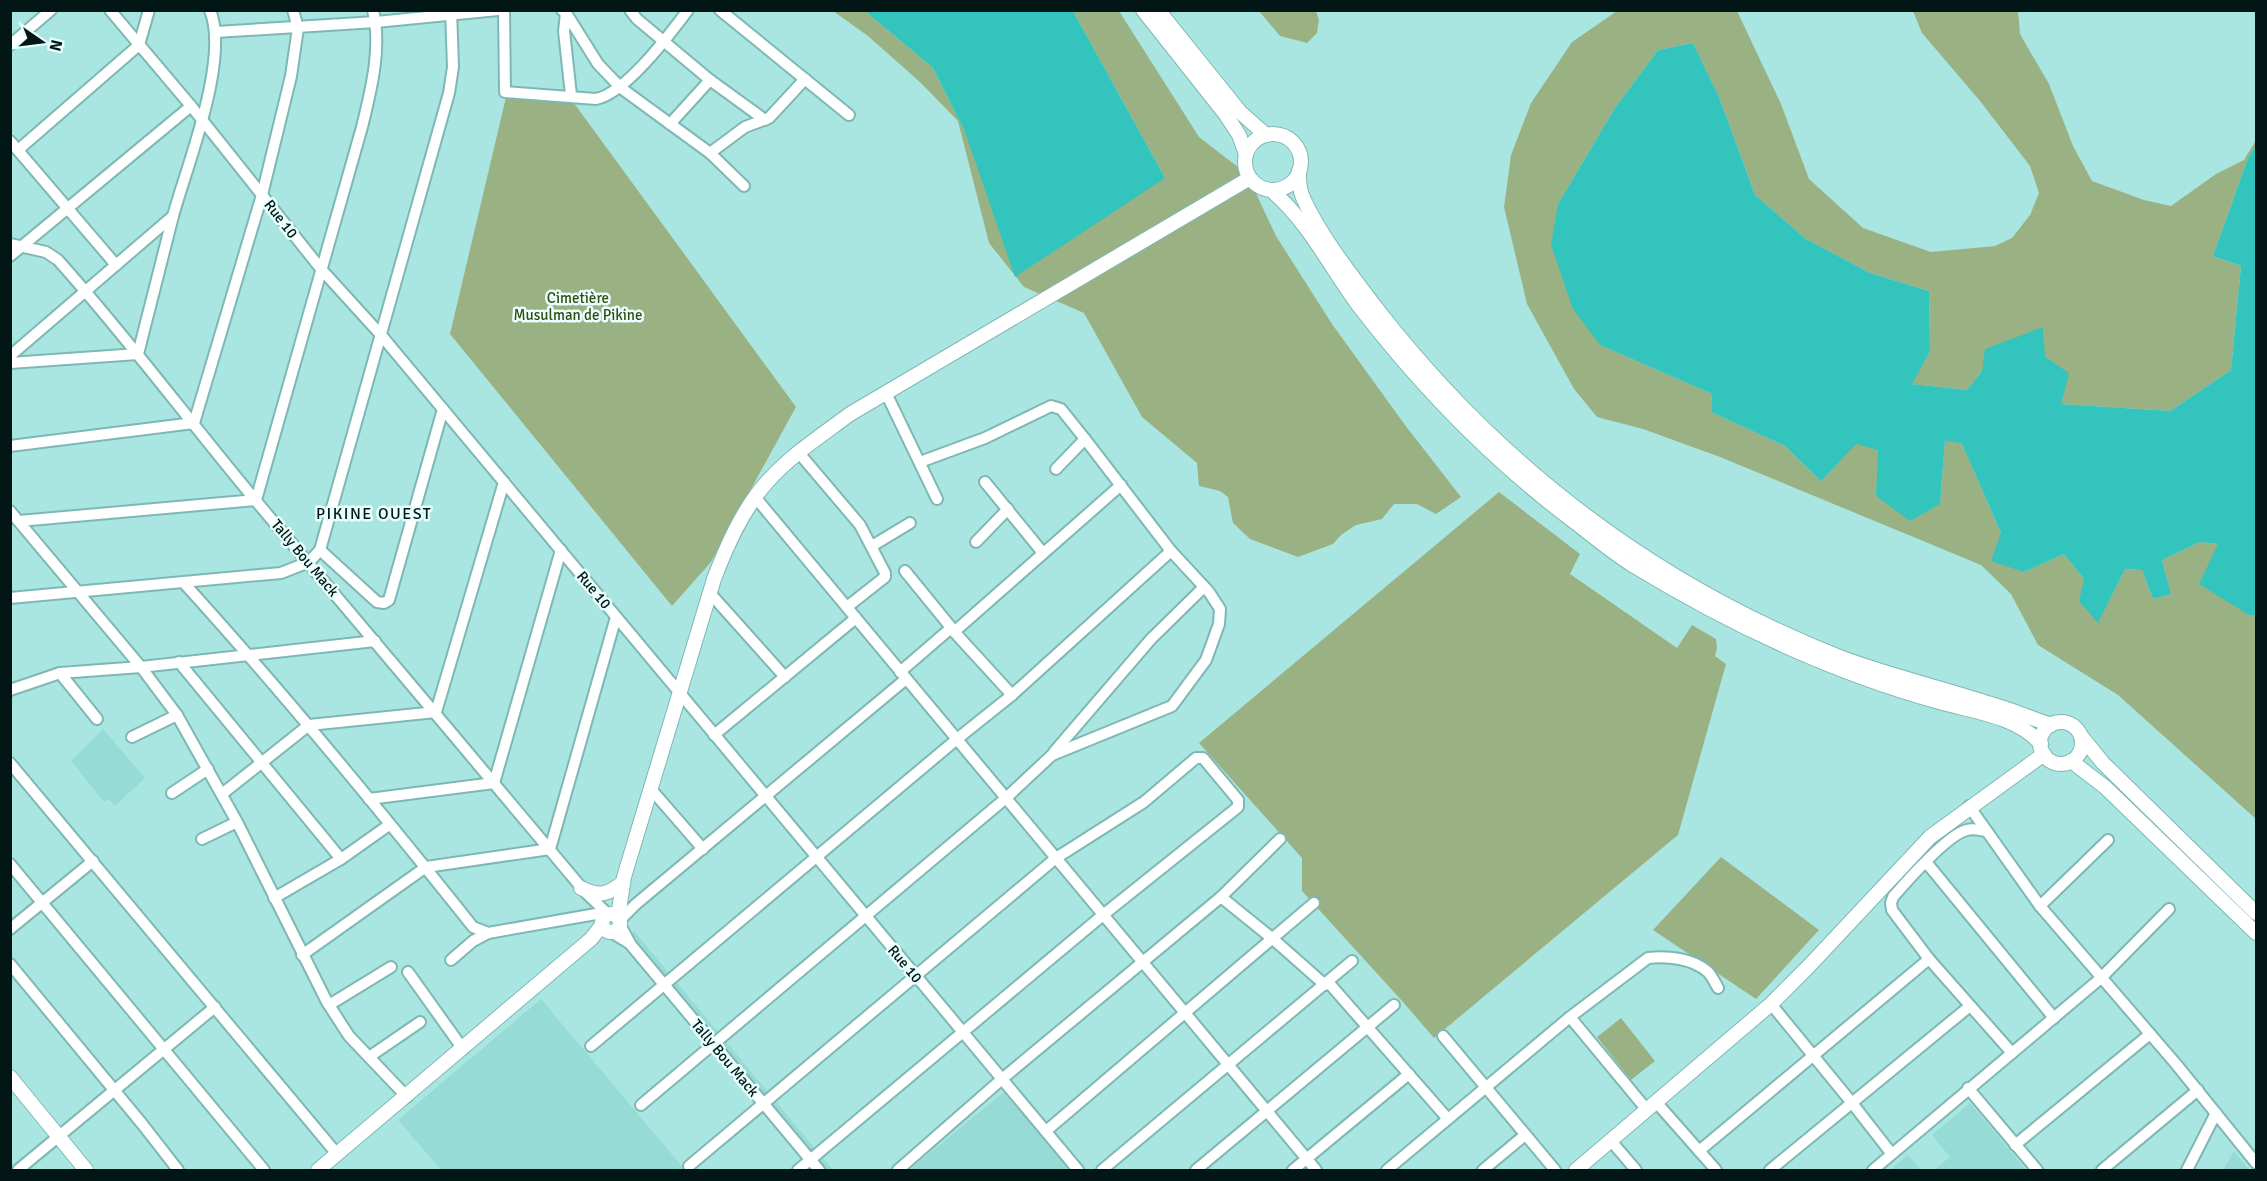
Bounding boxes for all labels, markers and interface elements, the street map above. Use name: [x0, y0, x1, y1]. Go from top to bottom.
north arrow: [12, 12, 72, 72]
text: N: [45, 38, 67, 53]
street label: Rue 10: [260, 196, 302, 242]
park label: Cimetière Musulman de Pikine: [513, 289, 643, 324]
district label: PIKINE OUEST: [316, 504, 432, 524]
street label: Tally Bou Mack: [267, 516, 343, 601]
street label: Rue 10: [573, 567, 615, 613]
street label: Rue 10: [884, 941, 926, 987]
street label: Tally Bou Mack: [687, 1016, 763, 1101]

